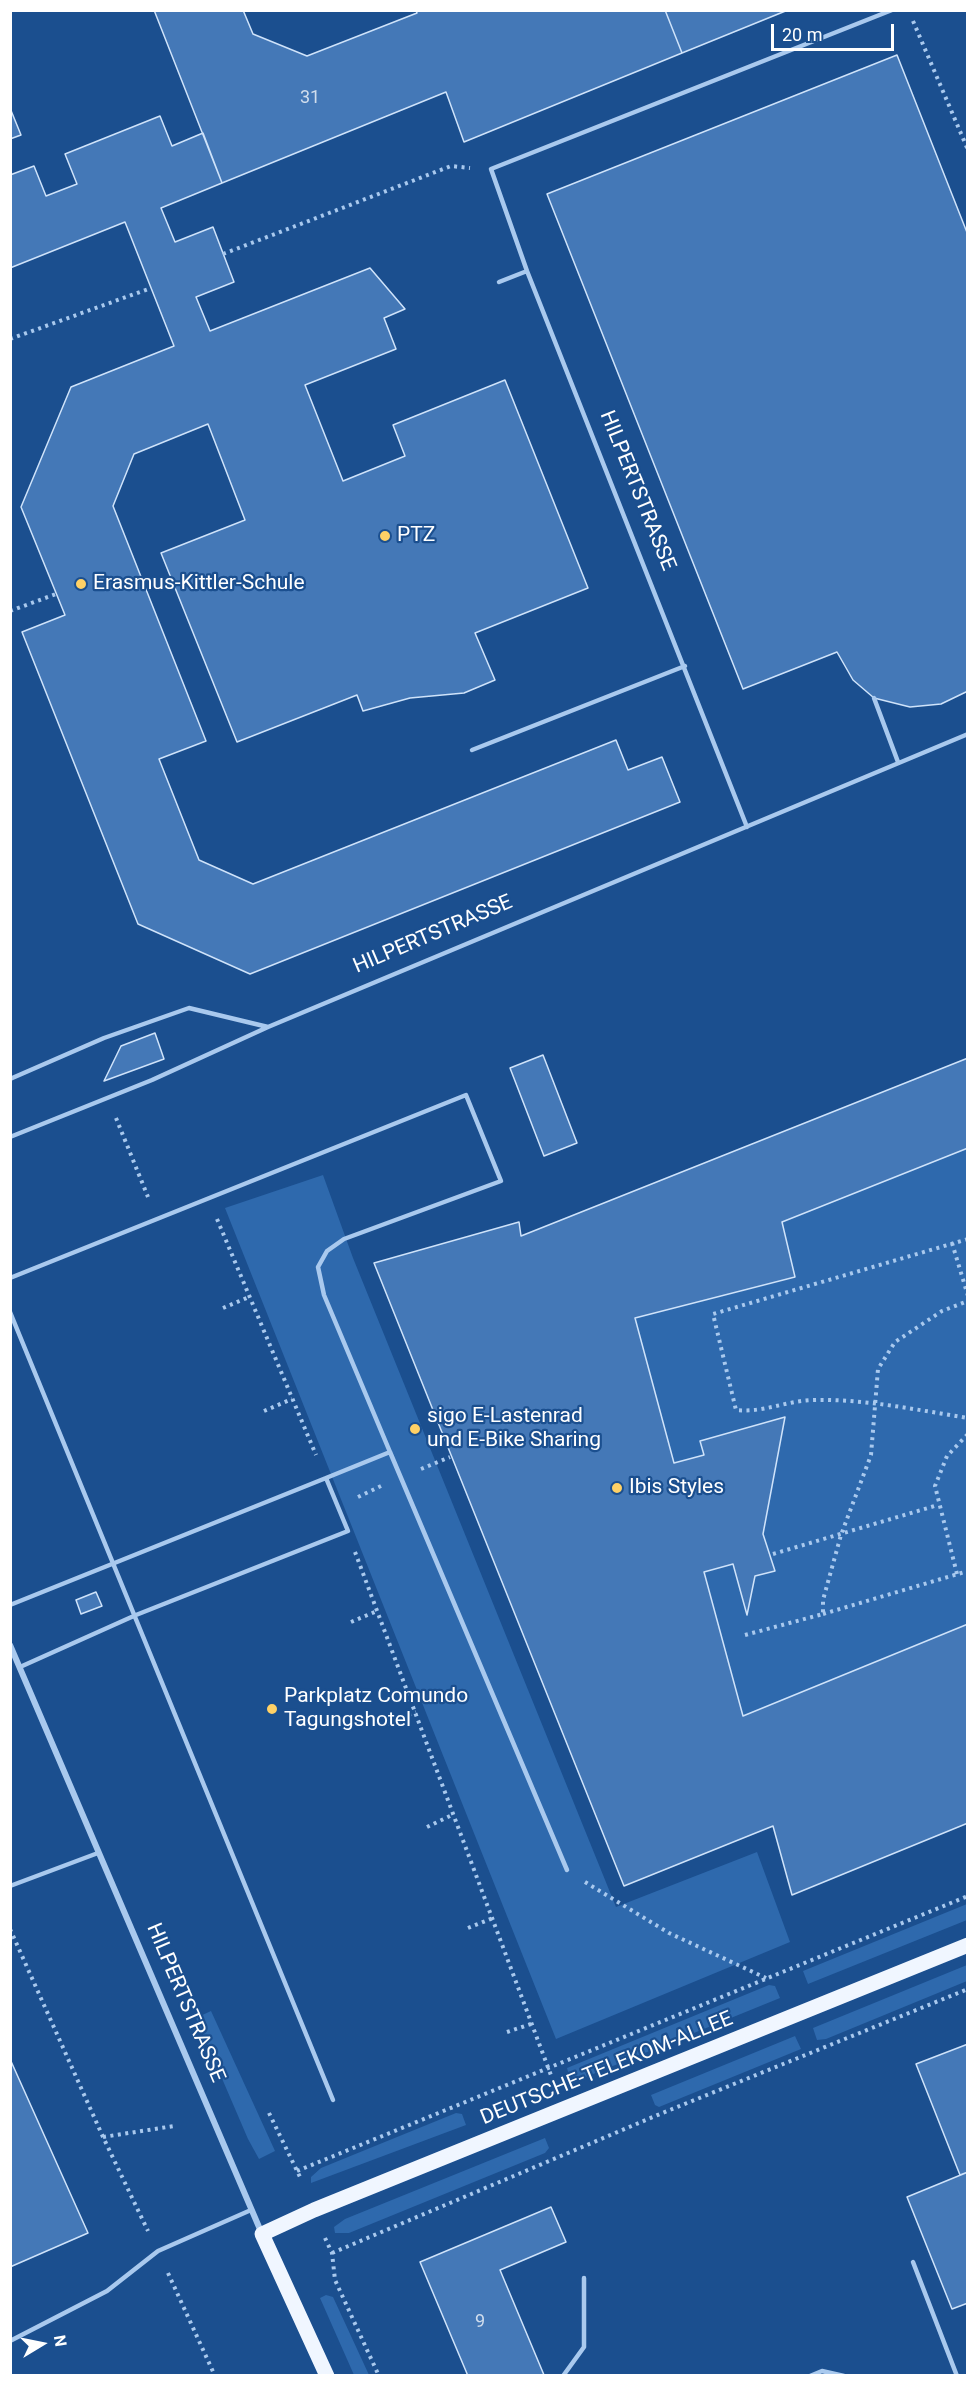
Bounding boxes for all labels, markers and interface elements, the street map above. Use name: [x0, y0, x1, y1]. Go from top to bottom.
scale bar: [774, 12, 897, 50]
text: 20 m: [782, 24, 822, 45]
house number: 31: [300, 87, 320, 109]
street label: HILPERTSTRASSE: [593, 407, 681, 575]
place label: PTZ: [397, 523, 435, 549]
marker: PTZ: [378, 529, 392, 543]
place label: Erasmus-Kittler-Schule: [93, 571, 305, 597]
marker: Erasmus-Kittler-Schule: [74, 577, 88, 591]
street label: HILPERTSTRASSE: [350, 890, 516, 980]
place label: sigo E-Lastenrad und E-Bike Sharing: [427, 1404, 601, 1454]
marker: sigo E-Lastenrad und E-Bike Sharing: [408, 1422, 422, 1436]
place label: Ibis Styles: [629, 1475, 724, 1501]
marker: Ibis Styles: [610, 1481, 624, 1495]
place label: Parkplatz Comundo Tagungshotel: [284, 1684, 468, 1734]
marker: Parkplatz Comundo Tagungshotel: [265, 1702, 279, 1716]
street label: HILPERTSTRASSE: [140, 1920, 230, 2086]
street label: DEUTSCHE-TELEKOM-ALLEE: [477, 2007, 737, 2131]
house number: 9: [475, 2311, 485, 2333]
north arrow: [12, 2314, 72, 2374]
text: N: [50, 2334, 71, 2348]

